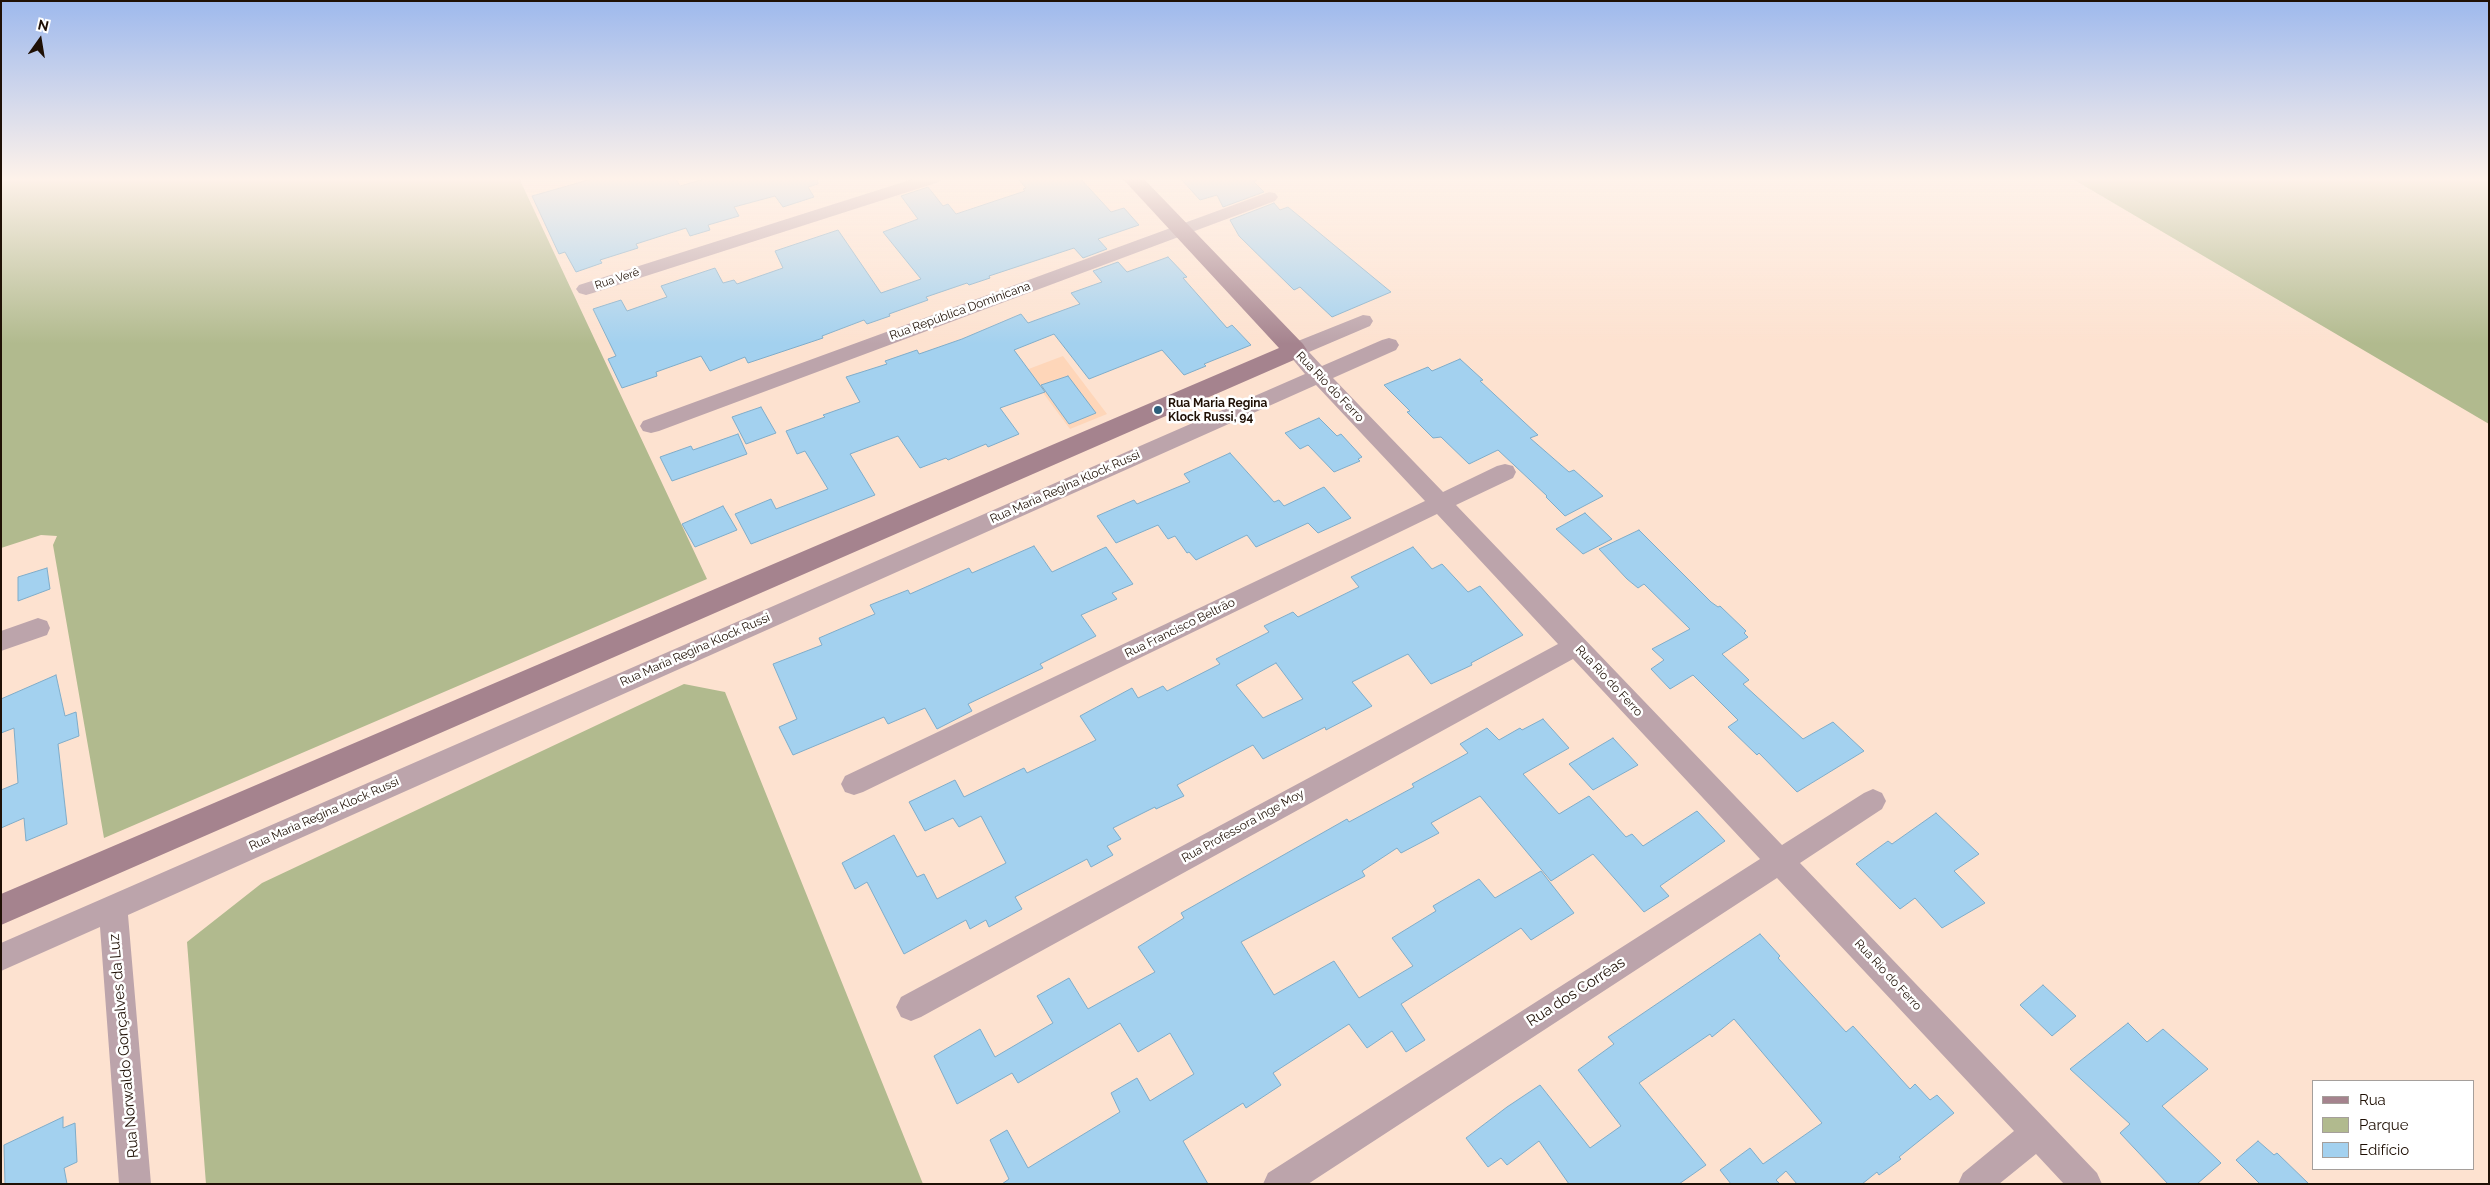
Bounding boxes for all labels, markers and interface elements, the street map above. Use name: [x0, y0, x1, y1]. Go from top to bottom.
north arrow: [15, 15, 65, 65]
text: N: [36, 16, 50, 34]
street label: Rua Verê: [593, 266, 641, 292]
street label: Rua República Dominicana: [888, 279, 1032, 343]
street label: Rua Rio do Ferro: [1293, 349, 1367, 425]
place label: Rua Maria Regina Klock Russi, 94: [1168, 396, 1267, 424]
marker: Rua Maria Regina Klock Russi, 94: [1152, 404, 1164, 416]
street label: Rua Maria Regina Klock Russi: [988, 447, 1142, 527]
street label: Rua Francisco Beltrão: [1123, 595, 1237, 661]
street label: Rua Maria Regina Klock Russi: [618, 610, 772, 690]
street label: Rua Rio do Ferro: [1572, 643, 1646, 719]
street label: Rua Maria Regina Klock Russi: [247, 774, 401, 854]
street label: Rua Professora Inge Moy: [1179, 786, 1307, 866]
street label: Rua Norwaldo Gonçalves da Luz: [105, 933, 143, 1159]
street label: Rua Rio do Ferro: [1851, 937, 1925, 1013]
street label: Rua dos Corrêas: [1523, 954, 1629, 1030]
legend: [2312, 1080, 2475, 1170]
text: Rua: [2359, 1091, 2386, 1109]
text: Parque: [2359, 1116, 2408, 1134]
text: Edifício: [2359, 1141, 2409, 1159]

